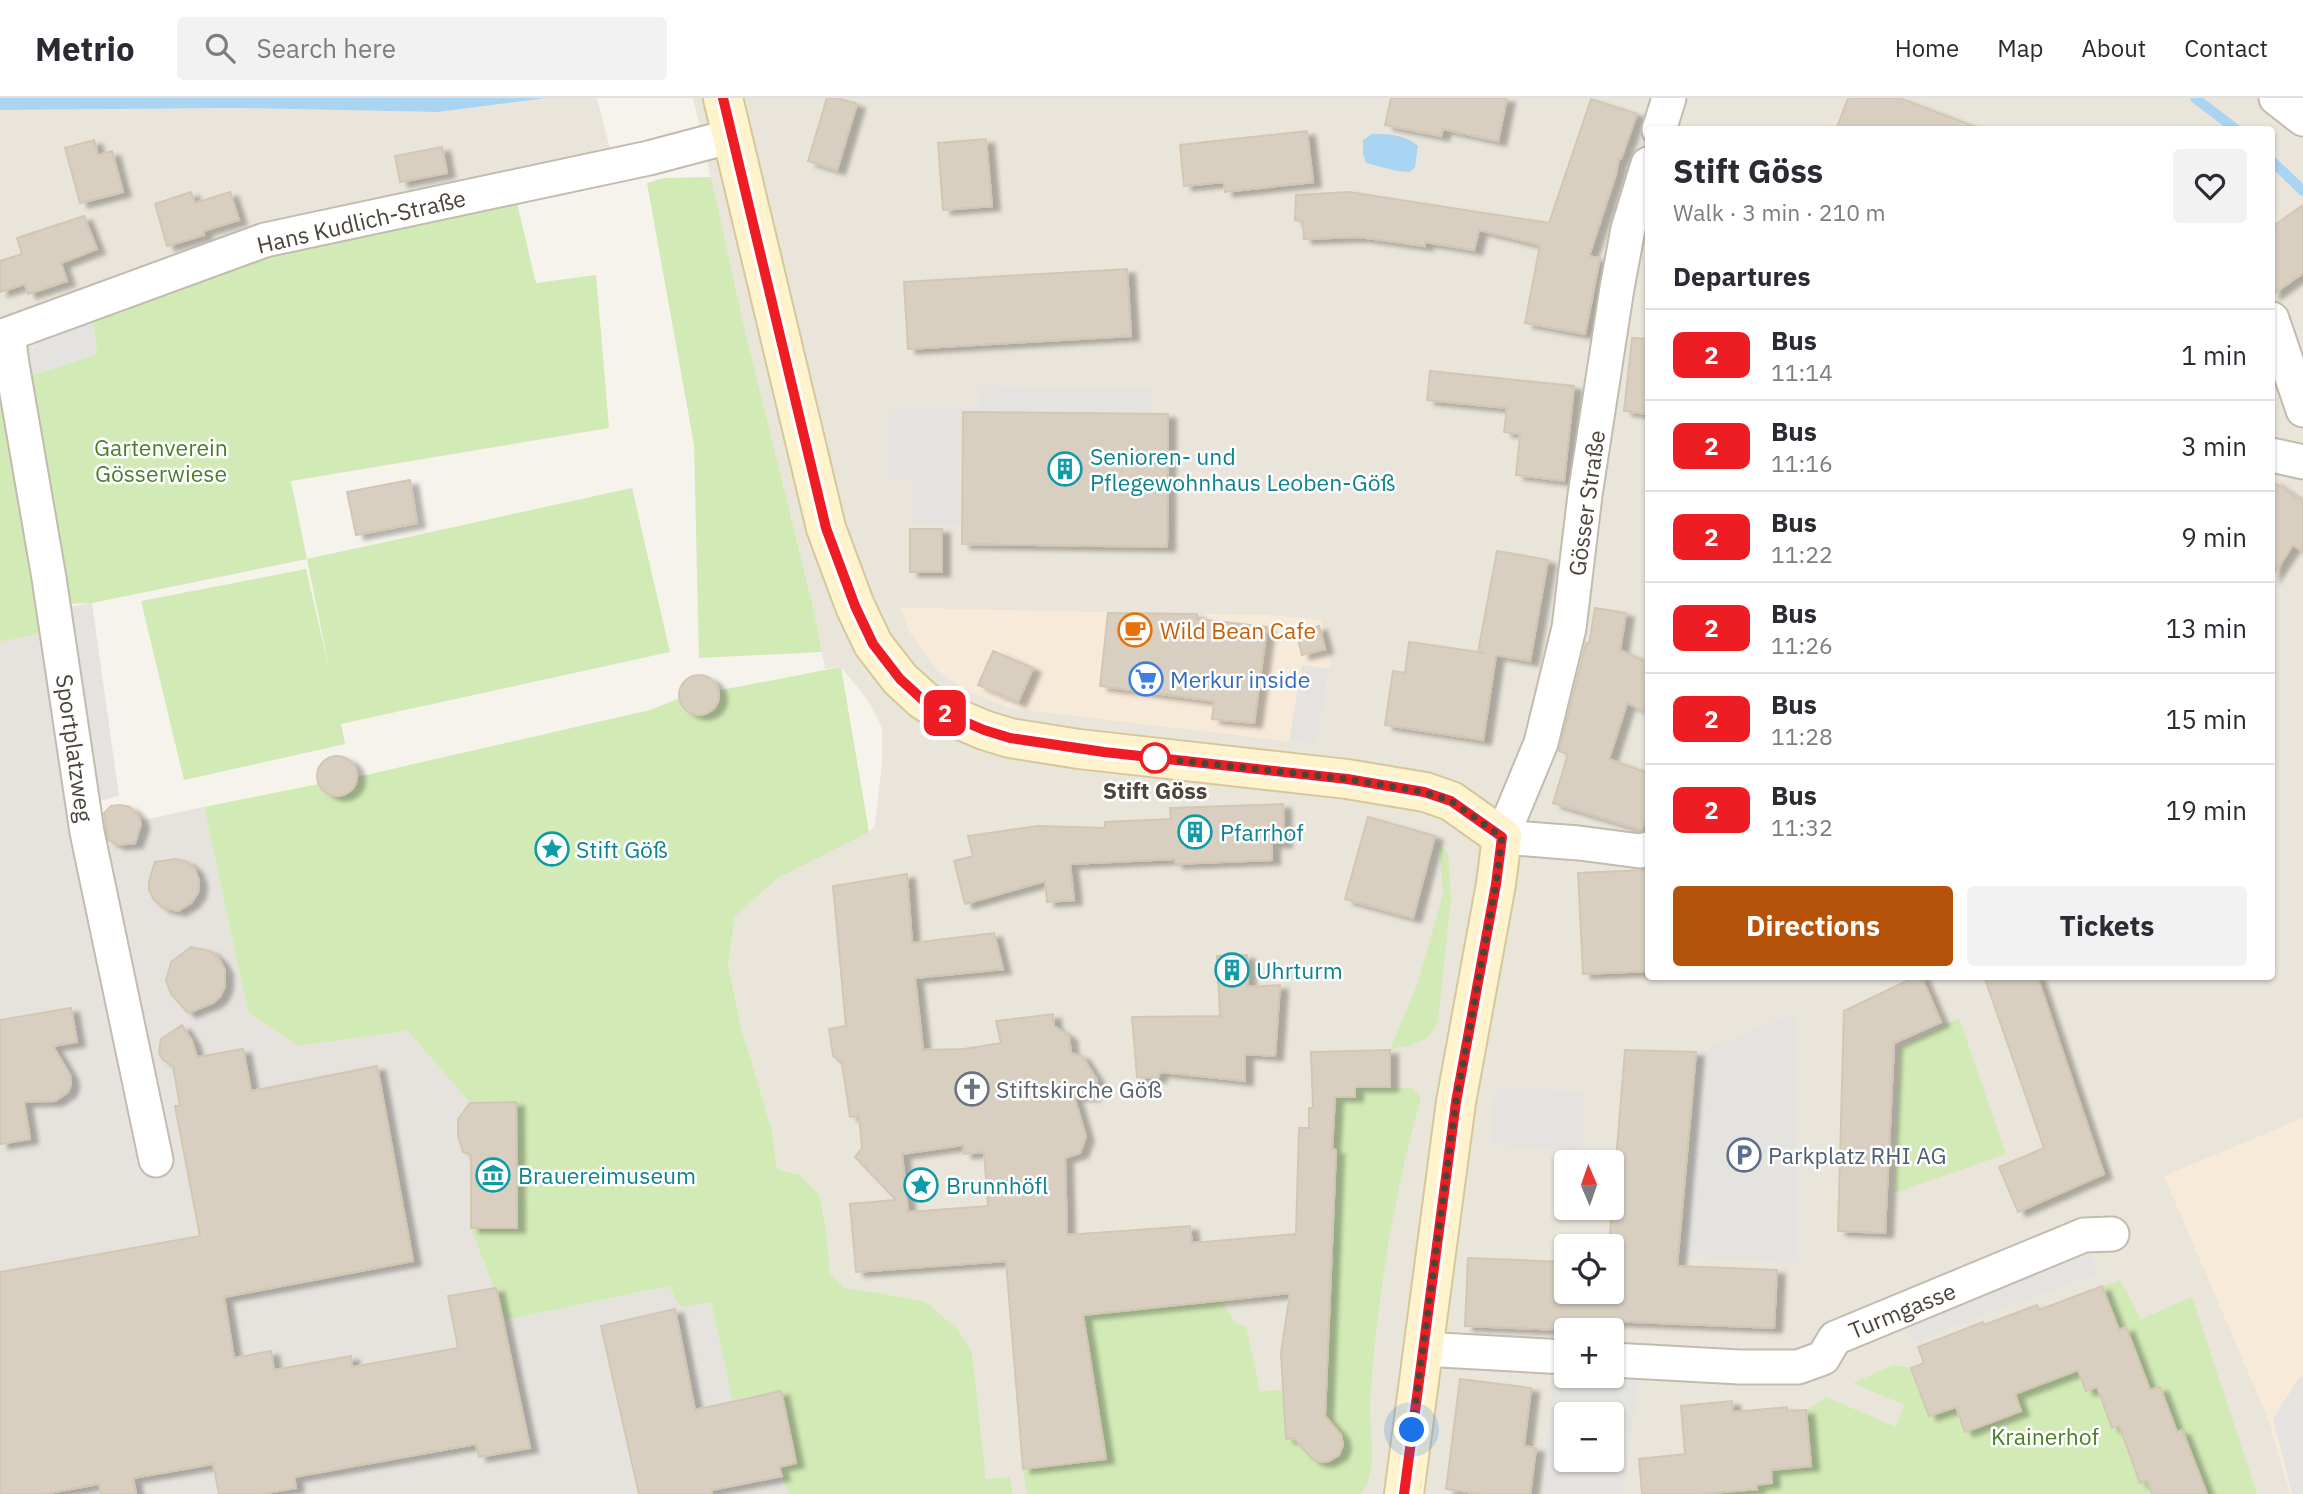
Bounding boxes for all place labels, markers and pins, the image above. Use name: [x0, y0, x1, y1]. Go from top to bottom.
place label: Senioren- und Pflegewohnhaus Leoben-Göß: [1090, 441, 1395, 497]
building icon: Senioren- und Pflegewohnhaus Leoben-Göß: [1046, 450, 1084, 488]
cafe icon: Wild Bean Cafe: [1116, 611, 1154, 649]
place label: Wild Bean Cafe: [1160, 615, 1316, 645]
supermarket icon: Merkur inside: [1127, 660, 1165, 698]
place label: Merkur inside: [1170, 664, 1310, 694]
marker: Stift Göss: [1140, 743, 1170, 773]
place label: Stift Göss: [1103, 775, 1207, 805]
building icon: Pfarrhof: [1176, 813, 1214, 851]
place label: Pfarrhof: [1220, 817, 1304, 847]
place icon: Stift Göß: [533, 830, 571, 868]
place label: Stift Göß: [576, 834, 668, 864]
building icon: Uhrturm: [1213, 951, 1251, 989]
place label: Uhrturm: [1256, 955, 1343, 985]
church icon: Stiftskirche Göß: [953, 1070, 991, 1108]
place label: Stiftskirche Göß: [996, 1074, 1163, 1104]
parking icon: Parkplatz RHI AG: [1725, 1136, 1763, 1174]
place label: Parkplatz RHI AG: [1768, 1140, 1947, 1170]
museum icon: Brauereimuseum: [474, 1156, 512, 1194]
place label: Brauereimuseum: [518, 1160, 696, 1190]
place icon: Brunnhöfl: [902, 1166, 940, 1204]
place label: Brunnhöfl: [946, 1170, 1048, 1200]

